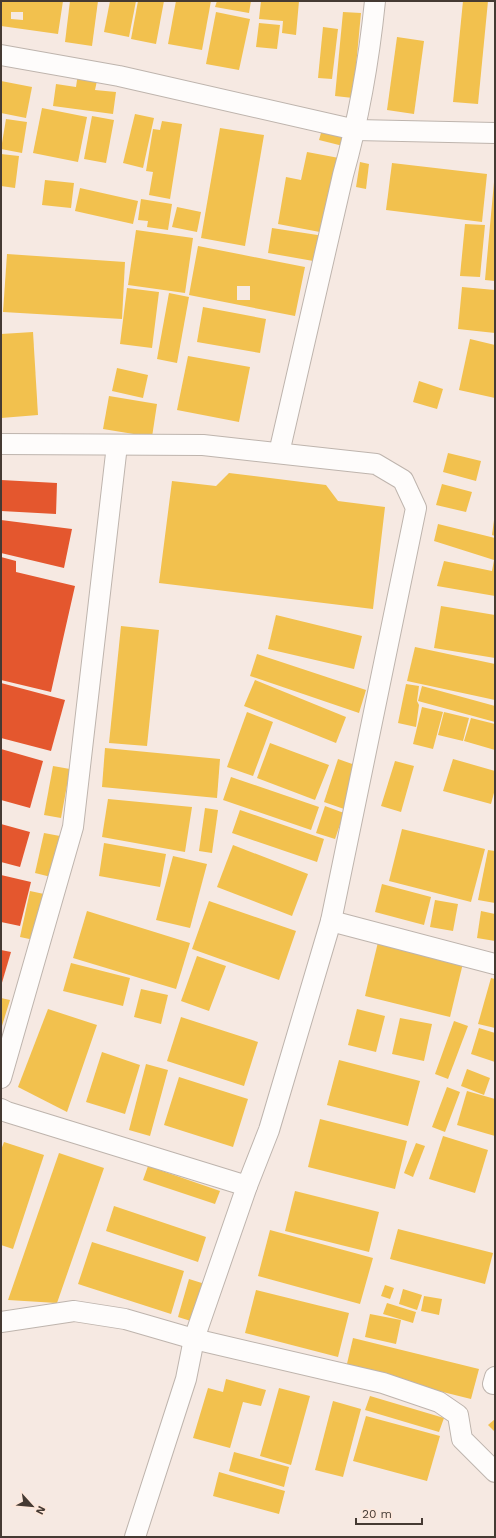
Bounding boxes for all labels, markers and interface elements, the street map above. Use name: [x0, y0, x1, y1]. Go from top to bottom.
north arrow: [12, 1486, 52, 1526]
scale bar: [356, 1500, 422, 1526]
text: N: [33, 1504, 48, 1517]
text: 20 m: [362, 1507, 392, 1521]

